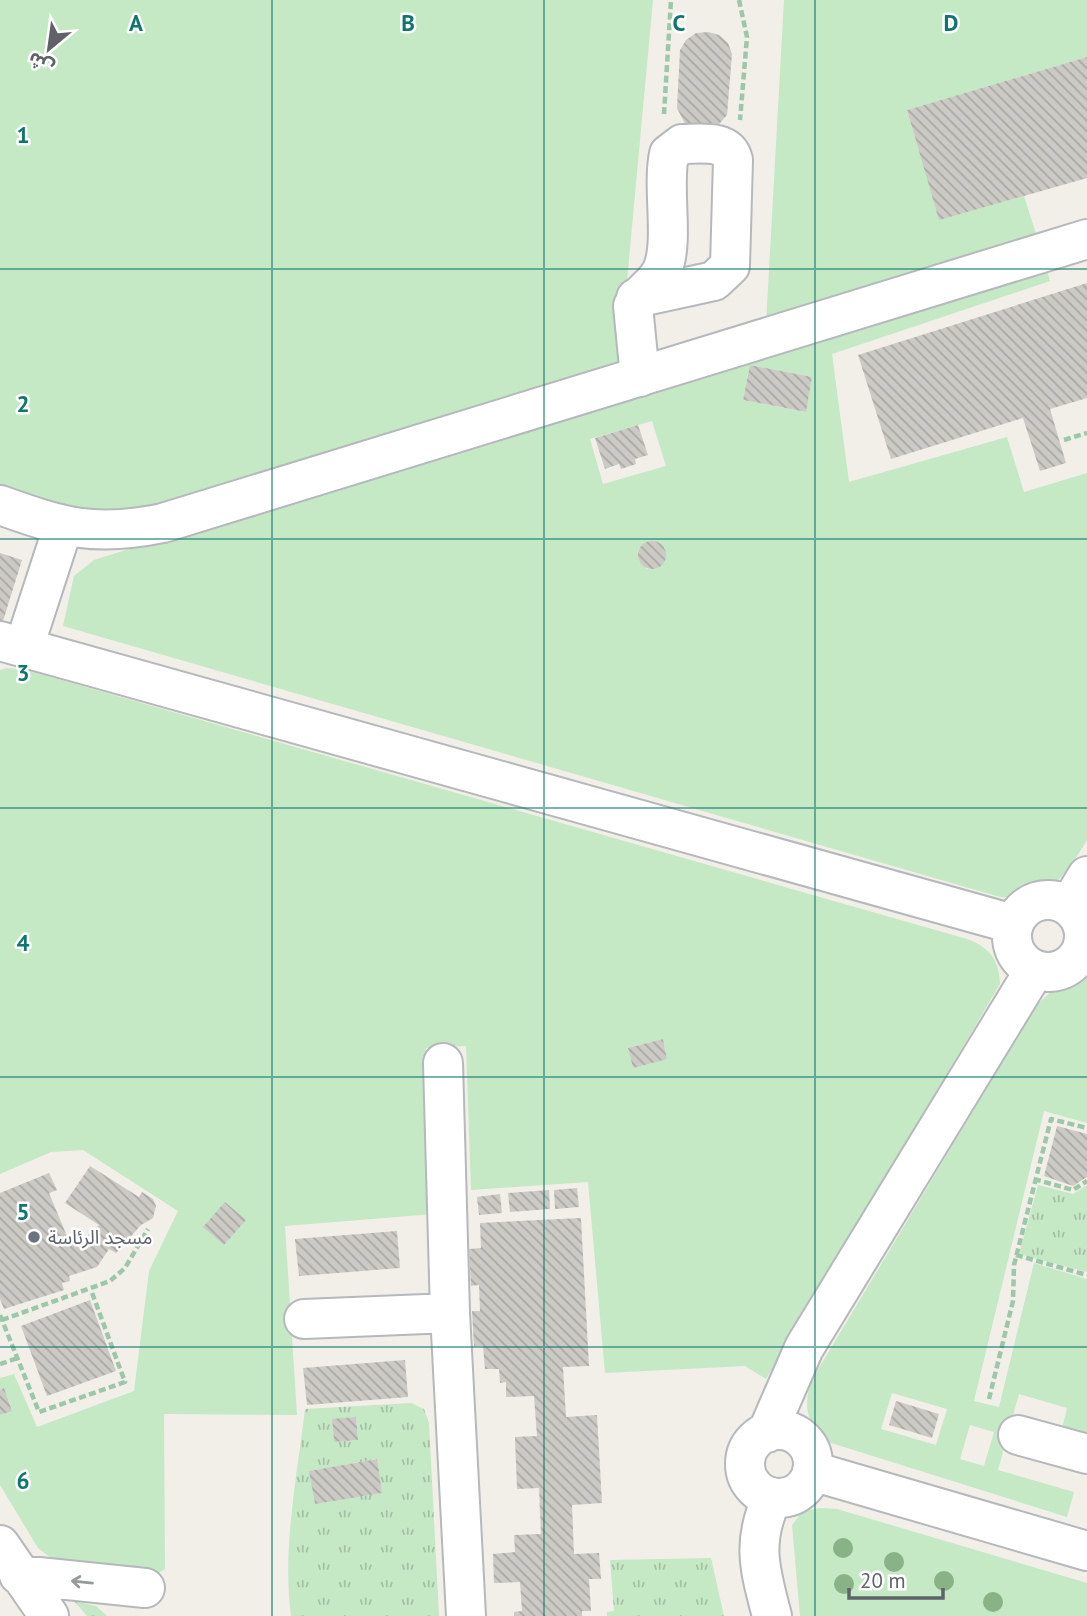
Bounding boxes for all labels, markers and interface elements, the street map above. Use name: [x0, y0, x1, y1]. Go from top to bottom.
text: A: [129, 8, 143, 37]
text: B: [401, 8, 415, 37]
text: C: [673, 8, 686, 37]
text: D: [944, 8, 958, 37]
north arrow: [14, 14, 84, 84]
text: ش: [24, 47, 58, 81]
text: 1: [16, 120, 30, 149]
text: 2: [16, 389, 30, 418]
text: 3: [16, 658, 30, 687]
text: 4: [16, 928, 30, 957]
text: 5: [16, 1197, 30, 1226]
place label: مسجد الرئاسة: [48, 1225, 153, 1249]
marker: مسجد الرئاسة: [26, 1229, 42, 1245]
text: 6: [16, 1466, 30, 1495]
scale bar: [849, 1556, 944, 1600]
text: 20 m: [860, 1567, 906, 1594]
one-way arrow: [71, 1575, 94, 1588]

